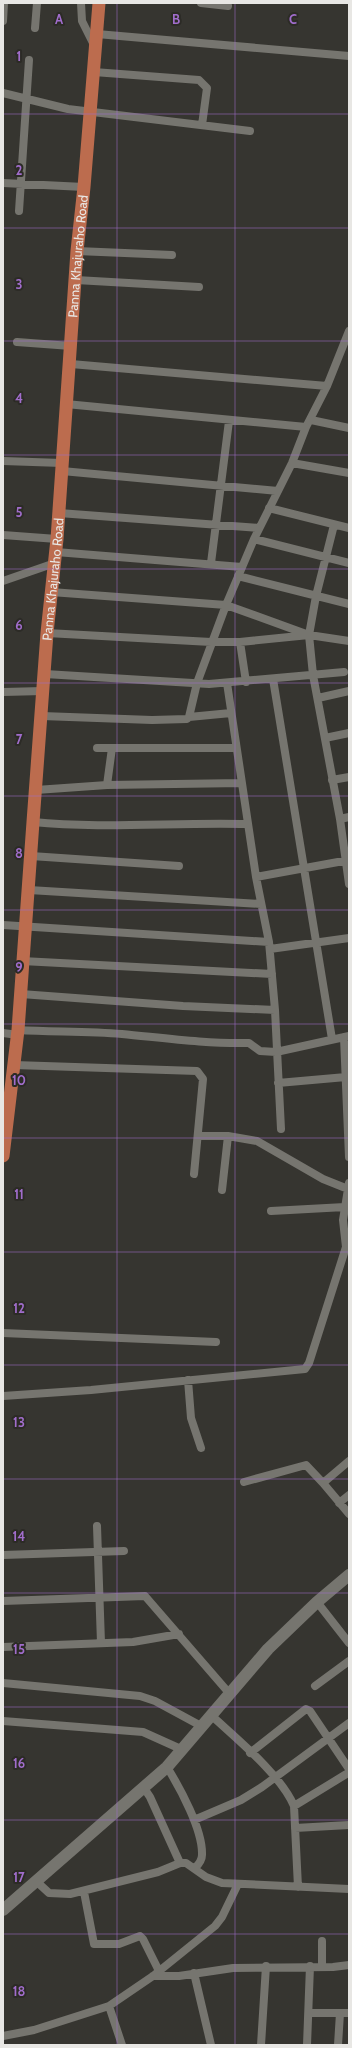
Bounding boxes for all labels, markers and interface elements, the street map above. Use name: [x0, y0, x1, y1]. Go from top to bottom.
text: A: [55, 11, 64, 27]
text: B: [172, 11, 180, 27]
text: C: [289, 11, 297, 27]
text: 1: [17, 48, 21, 64]
text: 2: [16, 162, 23, 178]
street label: Panna Khajuraho Road: [64, 194, 91, 318]
text: 3: [15, 276, 23, 292]
text: 4: [15, 390, 23, 406]
text: 5: [16, 504, 23, 520]
street label: Panna Khajuraho Road: [38, 517, 66, 641]
text: 6: [15, 617, 23, 633]
text: 7: [16, 731, 23, 747]
text: 8: [15, 845, 23, 861]
text: 9: [15, 959, 23, 975]
text: 10: [12, 1072, 26, 1088]
text: 11: [14, 1186, 24, 1202]
text: 12: [13, 1300, 25, 1316]
text: 13: [13, 1414, 25, 1430]
text: 14: [13, 1528, 25, 1544]
text: 15: [13, 1641, 25, 1657]
text: 16: [13, 1755, 25, 1771]
text: 17: [13, 1869, 25, 1885]
text: 18: [13, 1983, 25, 1999]

